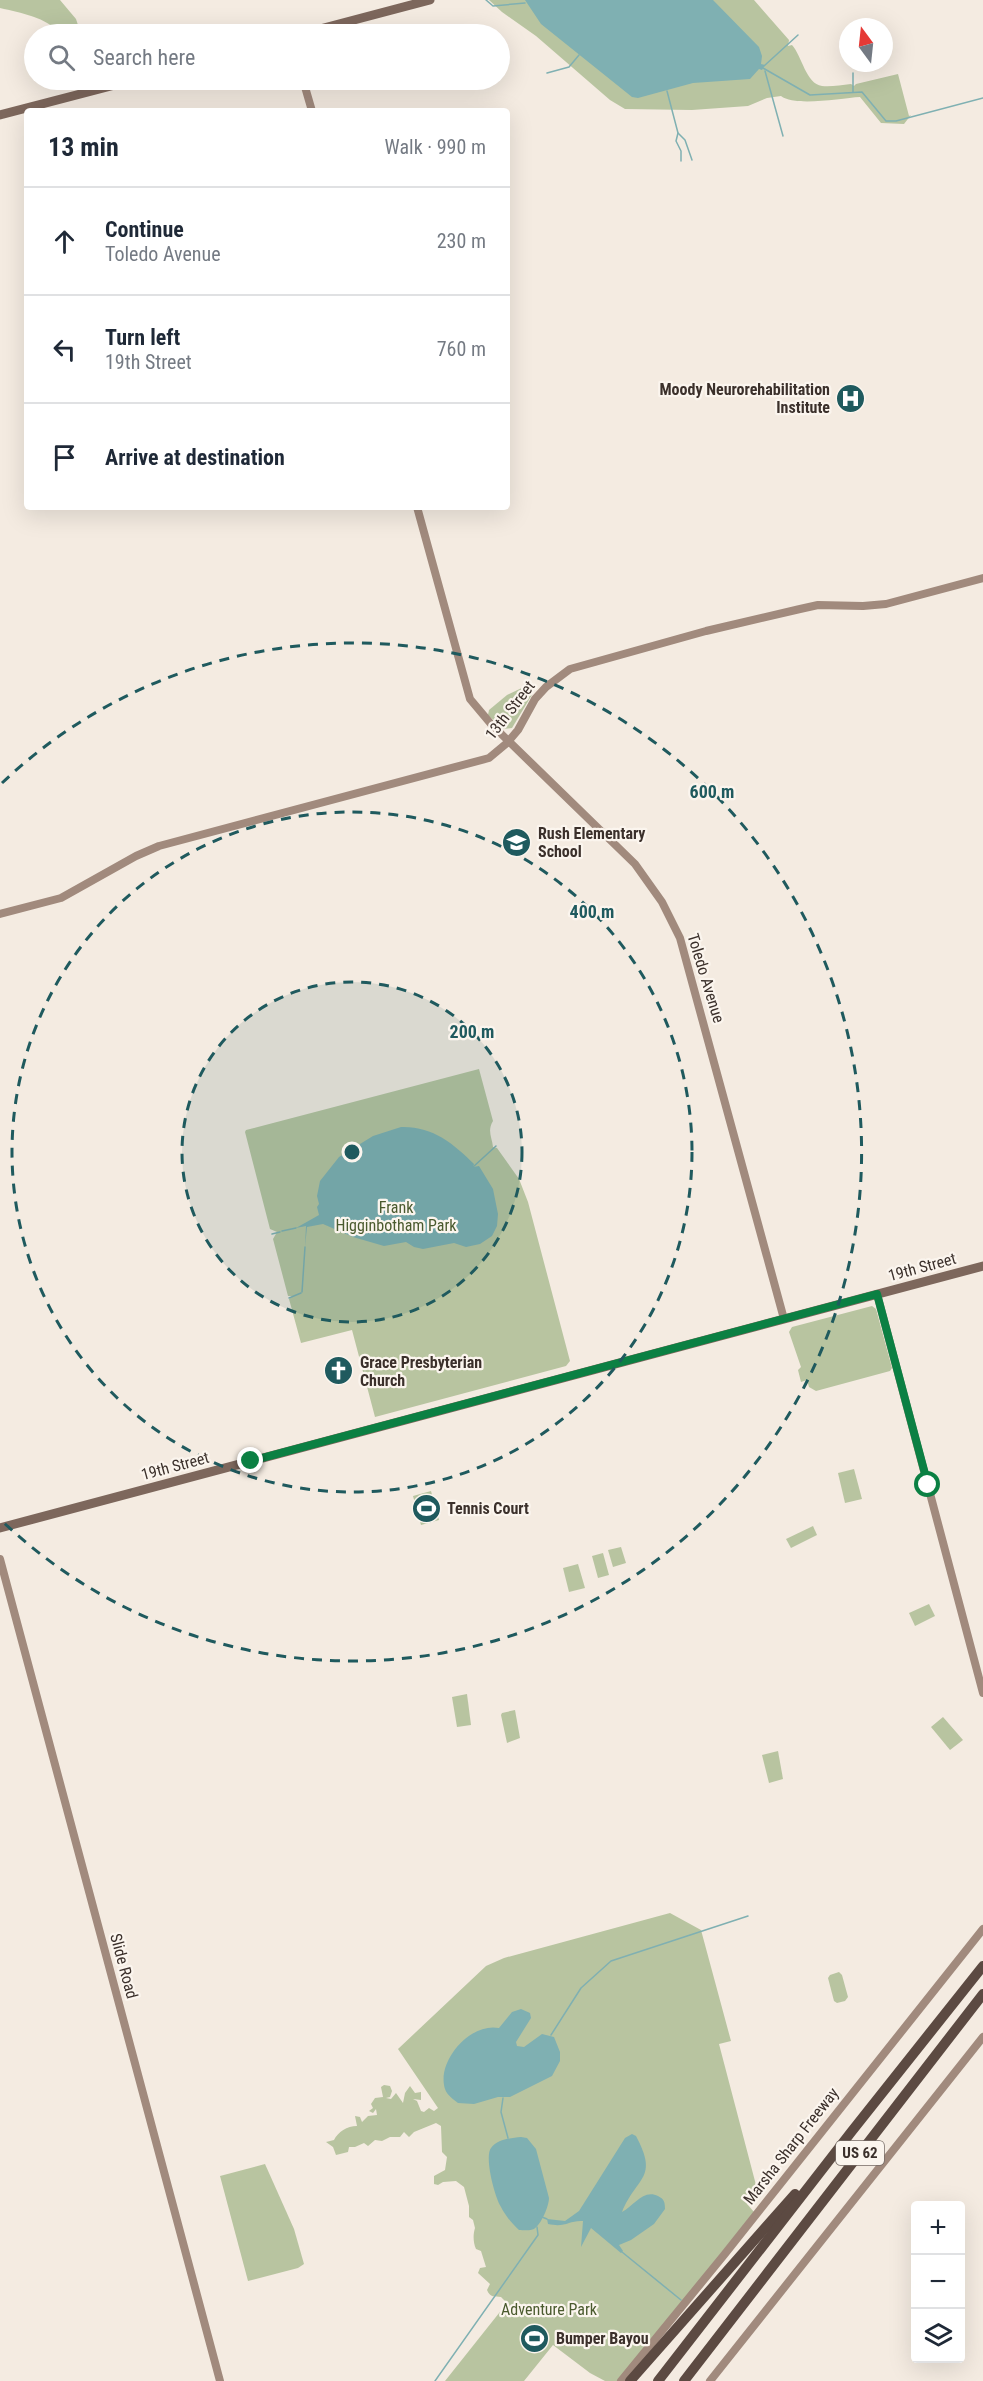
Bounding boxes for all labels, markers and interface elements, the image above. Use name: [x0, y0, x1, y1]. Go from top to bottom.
north arrow: [839, 18, 893, 72]
search box: [24, 24, 510, 90]
icon: search: [45, 41, 78, 74]
text: Search here: [93, 45, 195, 70]
text: 13 min: [48, 132, 119, 162]
text: Walk · 990 m: [385, 135, 486, 159]
text: Continue: [105, 217, 184, 242]
icon: ahead: [48, 225, 81, 258]
text: 230 m: [437, 229, 486, 253]
text: Toledo Avenue: [105, 242, 221, 266]
text: Turn left: [105, 325, 180, 350]
icon: left: [48, 333, 81, 366]
text: 760 m: [437, 337, 486, 361]
text: 19th Street: [105, 350, 192, 374]
place label: Moody Neurorehabilitation Institute: [659, 380, 830, 417]
hospital icon: Moody Neurorehabilitation Institute: [835, 382, 867, 414]
icon: arrive: [48, 441, 81, 474]
text: Arrive at destination: [105, 445, 285, 470]
street label: 13th Street: [481, 677, 539, 743]
text: 600 m: [690, 781, 734, 802]
place label: Rush Elementary School: [538, 824, 646, 861]
school or university icon: Rush Elementary School: [501, 826, 533, 858]
text: 400 m: [570, 901, 614, 922]
street label: Toledo Avenue: [683, 931, 729, 1025]
text: 200 m: [450, 1021, 494, 1042]
centre of rings: [342, 1142, 362, 1162]
park label: Frank Higginbotham Park: [335, 1198, 457, 1235]
street label: 19th Street: [886, 1249, 958, 1285]
place label: Grace Presbyterian Church: [360, 1353, 482, 1390]
church icon: Grace Presbyterian Church: [323, 1355, 355, 1387]
route end: [237, 1447, 263, 1473]
street label: 19th Street: [139, 1448, 211, 1484]
route start: [914, 1471, 940, 1497]
sports icon: Tennis Court: [410, 1492, 442, 1524]
place label: Tennis Court: [447, 1499, 529, 1518]
street label: Slide Road: [106, 1931, 142, 2001]
street label: Marsha Sharp Freeway: [740, 2084, 843, 2208]
road number: US 62: [836, 2141, 884, 2165]
map controls: [911, 2201, 965, 2363]
button: +: [911, 2201, 965, 2255]
button: −: [911, 2255, 965, 2309]
park label: Adventure Park: [501, 2300, 598, 2319]
button: layers: [911, 2309, 965, 2363]
sports icon: Bumper Bayou: [519, 2322, 551, 2354]
place label: Bumper Bayou: [556, 2329, 649, 2348]

